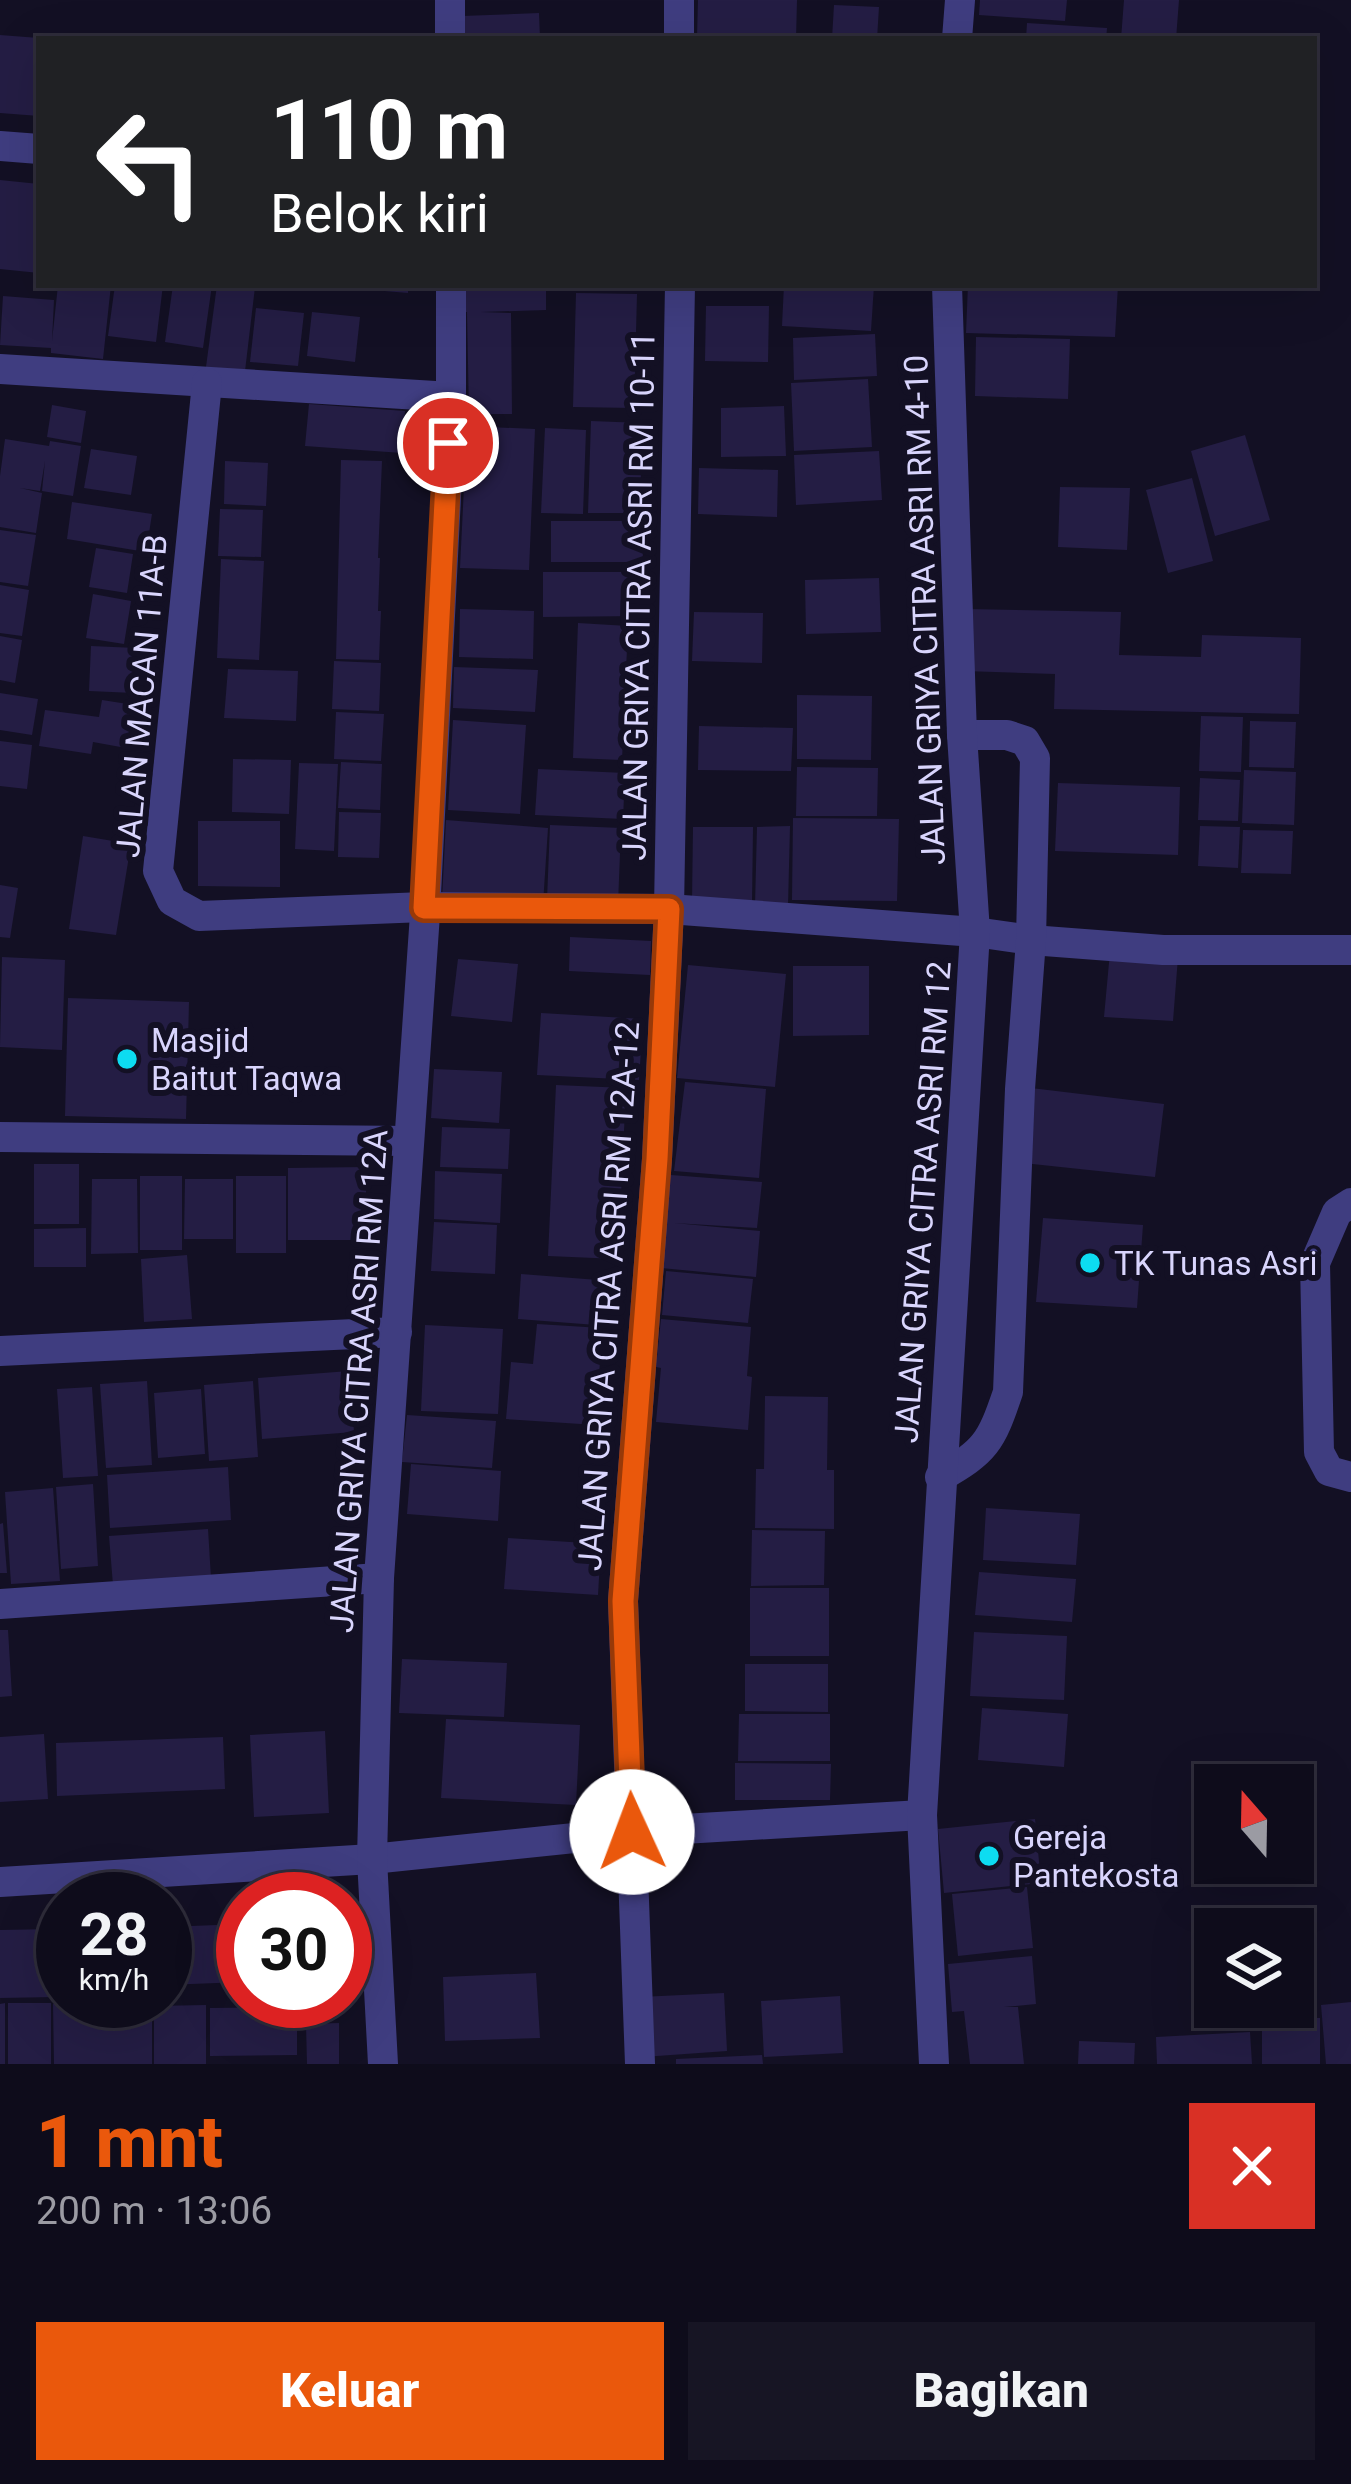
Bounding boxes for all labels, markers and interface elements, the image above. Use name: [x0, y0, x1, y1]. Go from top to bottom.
text: 110 m: [270, 81, 508, 180]
icon: left: [72, 84, 228, 240]
text: Belok kiri: [270, 182, 489, 245]
street label: JALAN GRIYA CITRA ASRI RM 10-11: [614, 331, 663, 861]
street label: JALAN GRIYA CITRA ASRI RM 4-10: [896, 354, 953, 866]
pin: [397, 392, 499, 494]
icon: arrive: [415, 410, 481, 476]
street label: JALAN MACAN 11A-B: [108, 533, 175, 859]
street label: JALAN GRIYA CITRA ASRI RM 12: [886, 960, 959, 1444]
street label: JALAN GRIYA CITRA ASRI RM 12A-12: [570, 1020, 647, 1572]
place label: Masjid Baitut Taqwa: [151, 1021, 342, 1098]
marker: Masjid Baitut Taqwa: [114, 1046, 140, 1072]
street label: JALAN GRIYA CITRA ASRI RM 12A: [321, 1128, 396, 1634]
place label: TK Tunas Asri: [1114, 1244, 1317, 1283]
marker: TK Tunas Asri: [1077, 1250, 1103, 1276]
north arrow: [1194, 1764, 1314, 1884]
map controls: [1194, 1764, 1314, 2028]
position arrow: [569, 1769, 695, 1895]
place label: Gereja Pantekosta: [1013, 1818, 1179, 1895]
marker: Gereja Pantekosta: [976, 1843, 1002, 1869]
speed limit sign: 30: [216, 1872, 372, 2028]
text: 28: [80, 1899, 148, 1970]
button: layers: [1194, 1908, 1314, 2028]
text: km/h: [79, 1962, 149, 1997]
text: 1 mnt: [36, 2100, 223, 2185]
button: close: [1189, 2103, 1315, 2229]
text: 200 m · 13:06: [36, 2188, 272, 2234]
button: Keluar: [36, 2322, 664, 2460]
button: Bagikan: [688, 2322, 1315, 2460]

